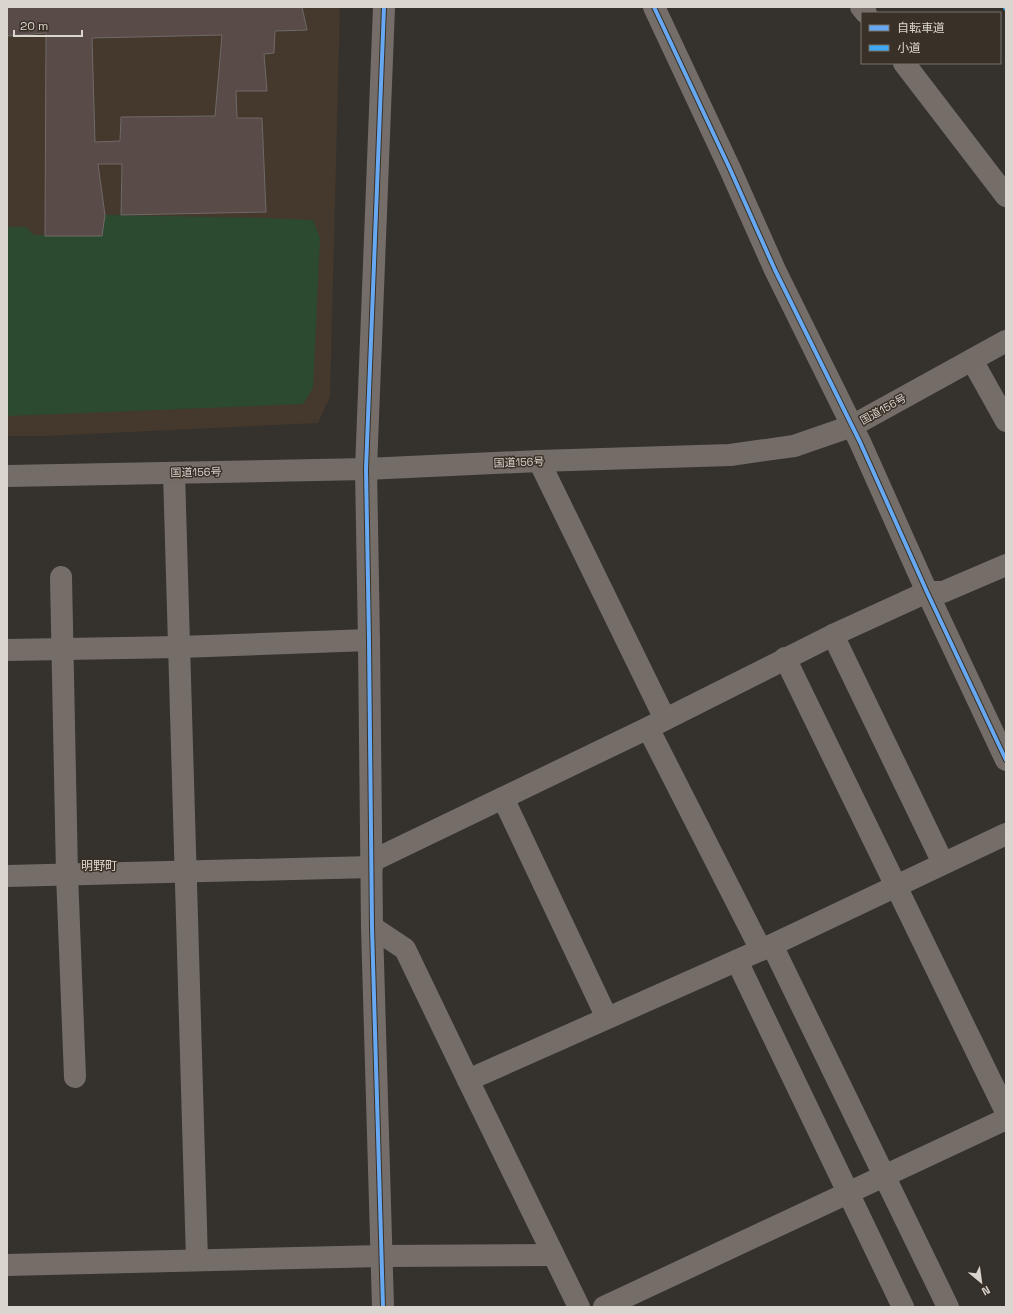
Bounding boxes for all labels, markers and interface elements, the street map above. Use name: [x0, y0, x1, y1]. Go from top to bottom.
scale bar: [14, 12, 82, 38]
legend: [861, 12, 1001, 64]
text: 20 m: [20, 18, 48, 34]
text: 自転車道: [897, 20, 945, 36]
text: 小道: [897, 40, 921, 56]
street label: 国道156号: [857, 391, 909, 427]
street label: 国道156号: [493, 454, 545, 470]
street label: 国道156号: [170, 465, 222, 479]
district label: 明野町: [81, 858, 117, 874]
north arrow: [961, 1262, 1001, 1302]
text: N: [979, 1283, 992, 1299]

